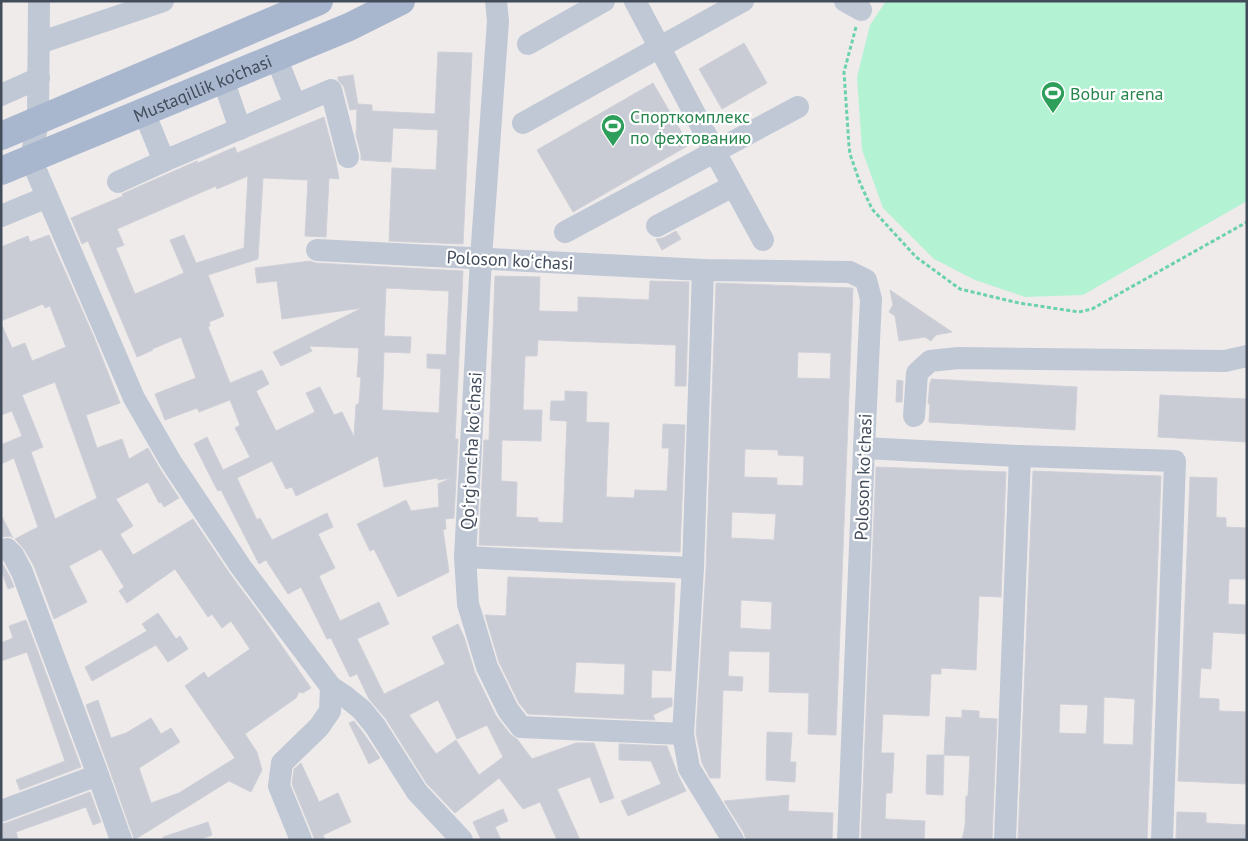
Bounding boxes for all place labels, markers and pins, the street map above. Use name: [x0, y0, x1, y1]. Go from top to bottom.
sports icon: Bobur arena: [1040, 80, 1066, 114]
place label: Bobur arena: [1070, 82, 1163, 105]
place label: Спорткомплекс по фехтованию: [630, 105, 751, 149]
sports icon: Спорткомплекс по фехтованию: [600, 113, 626, 147]

